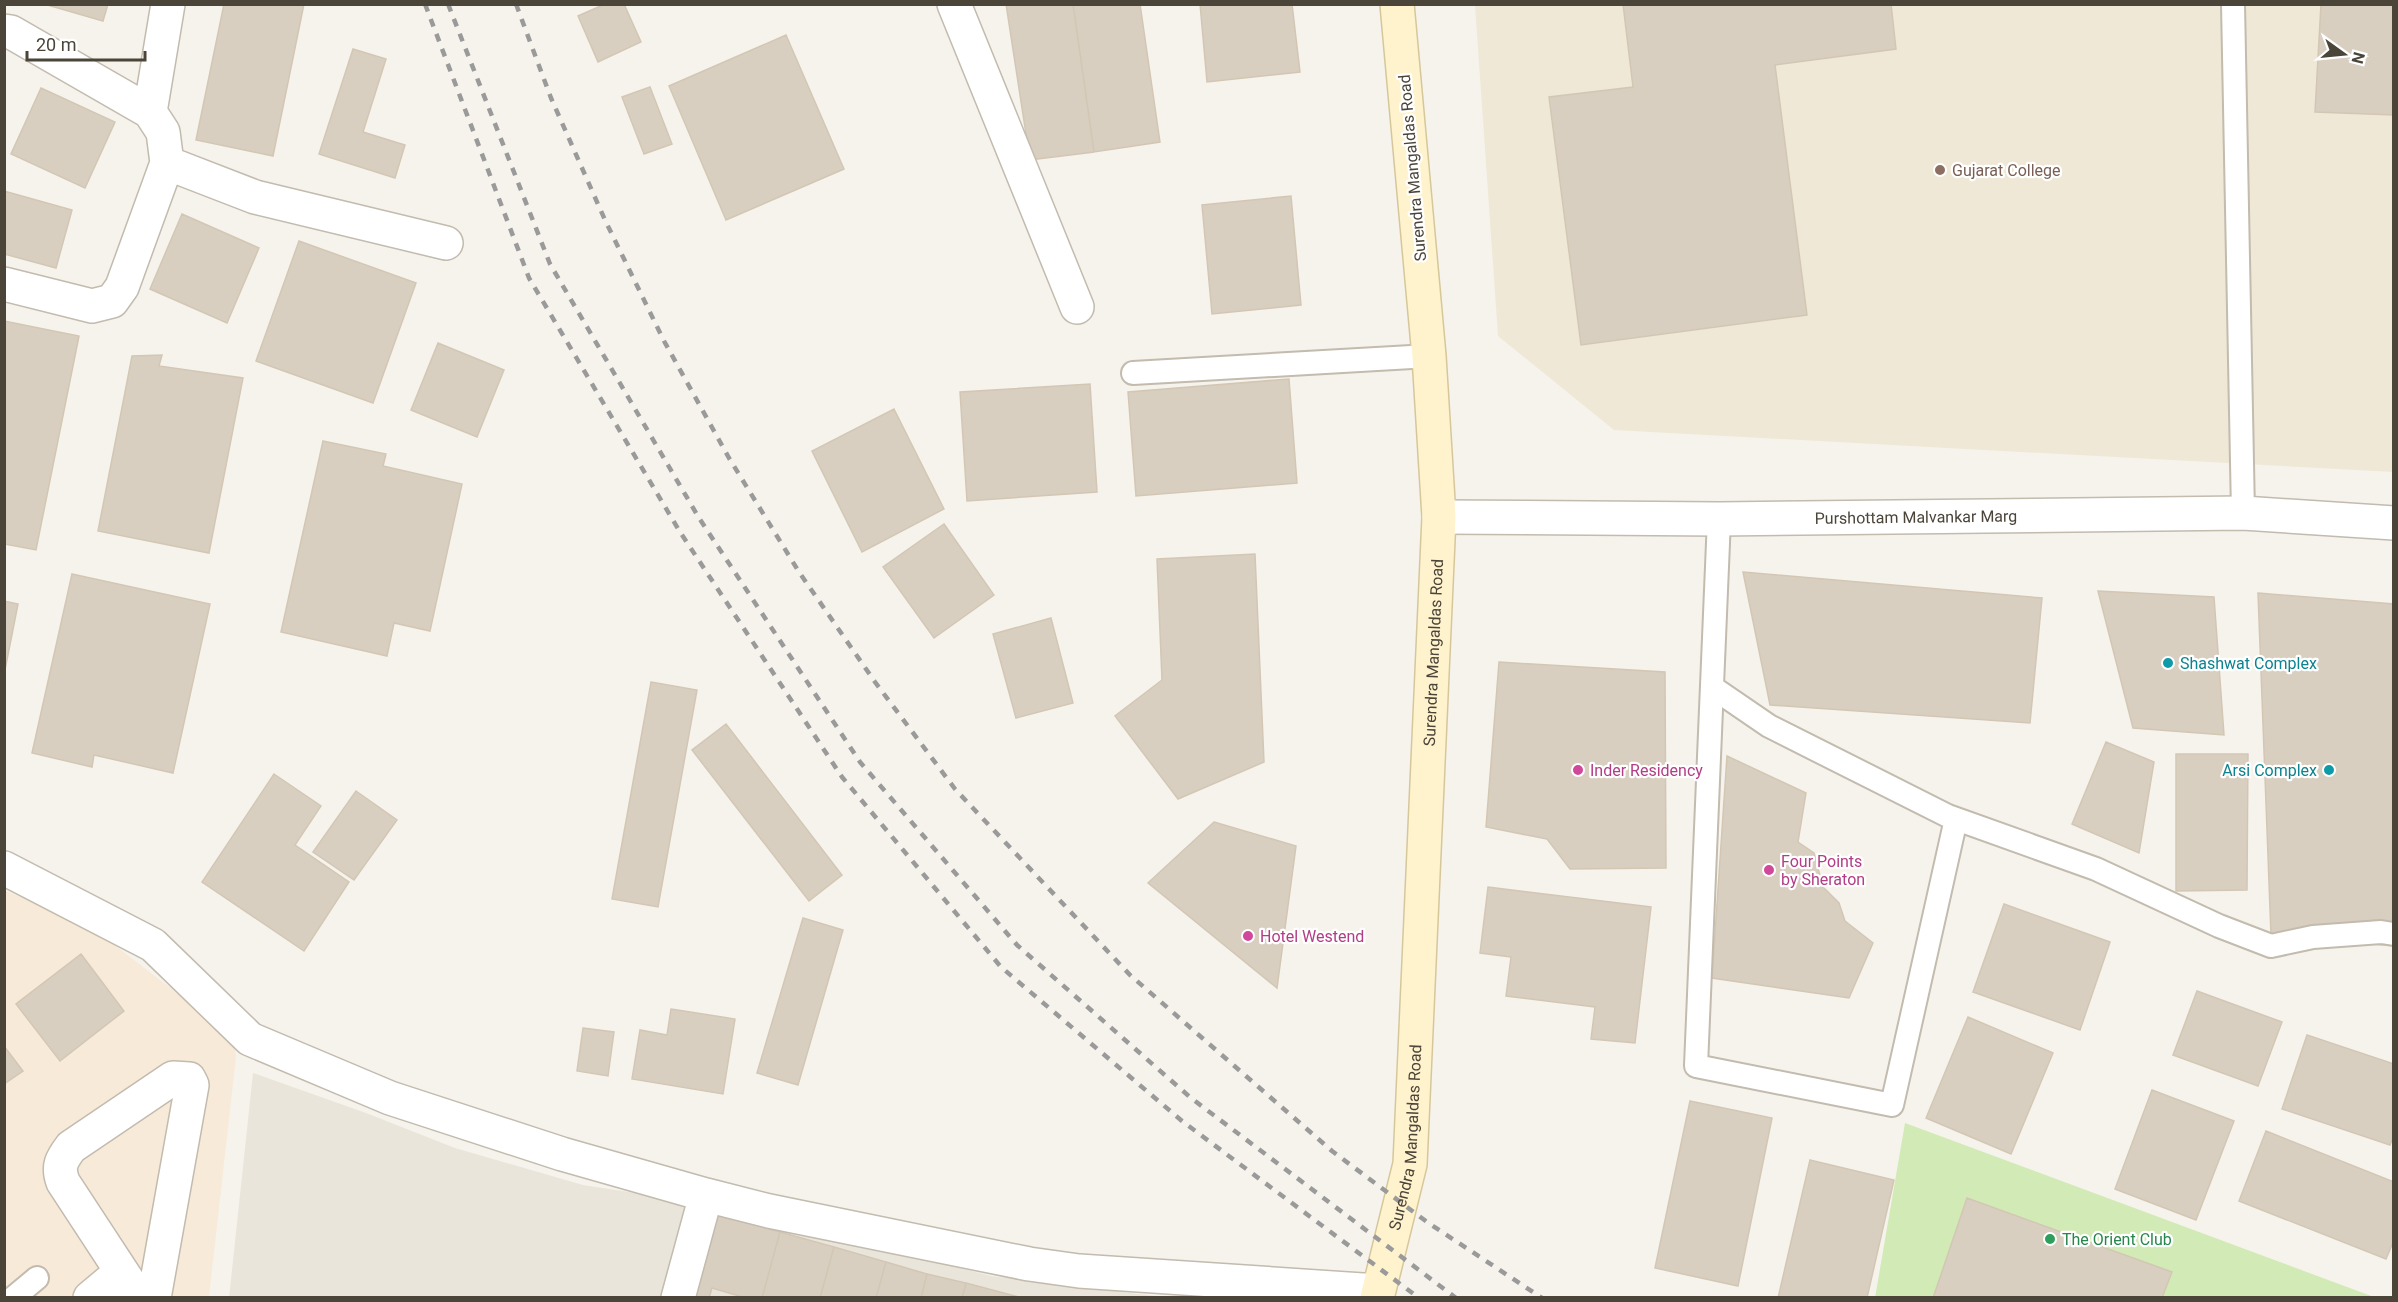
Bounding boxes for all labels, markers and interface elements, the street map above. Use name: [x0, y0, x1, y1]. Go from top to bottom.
scale bar: [27, 24, 146, 62]
north arrow: [2314, 24, 2374, 84]
text: 20 m: [36, 34, 76, 55]
text: N: [2347, 50, 2369, 66]
street label: Surendra Mangaldas Road: [1395, 74, 1430, 262]
place label: Gujarat College: [1952, 161, 2061, 180]
marker: Gujarat College: [1933, 163, 1947, 177]
street label: Purshottam Malvankar Marg: [1815, 507, 2017, 528]
street label: Surendra Mangaldas Road: [1420, 558, 1447, 747]
place label: Shashwat Complex: [2180, 654, 2317, 673]
marker: Shashwat Complex: [2161, 656, 2175, 670]
place label: Inder Residency: [1590, 761, 1703, 780]
place label: Arsi Complex: [2222, 761, 2317, 780]
marker: Inder Residency: [1571, 763, 1585, 777]
marker: Arsi Complex: [2322, 763, 2336, 777]
place label: Four Points by Sheraton: [1781, 852, 1865, 889]
marker: Four Points by Sheraton: [1762, 863, 1776, 877]
place label: Hotel Westend: [1260, 927, 1364, 946]
marker: Hotel Westend: [1241, 929, 1255, 943]
street label: Surendra Mangaldas Road: [1385, 1044, 1425, 1232]
place label: The Orient Club: [2062, 1230, 2172, 1249]
marker: The Orient Club: [2043, 1232, 2057, 1246]

